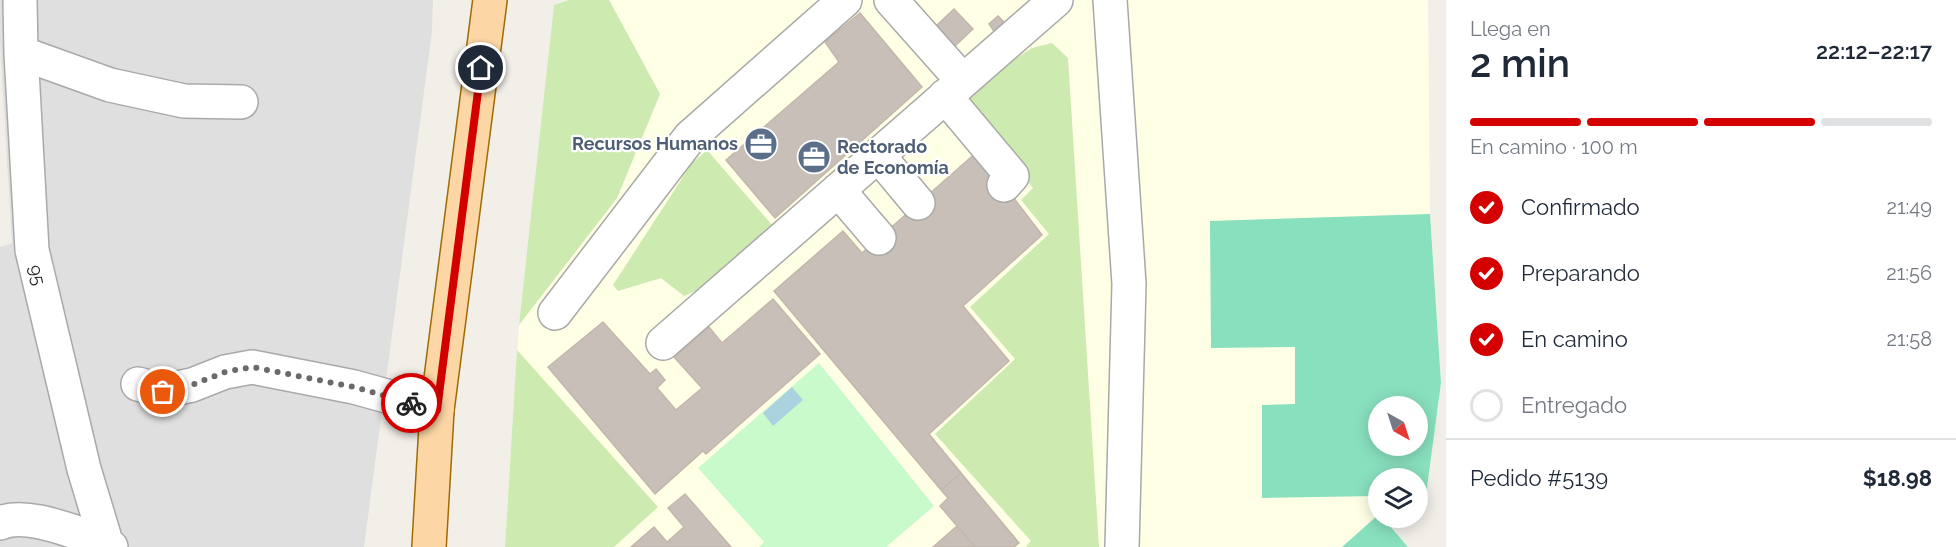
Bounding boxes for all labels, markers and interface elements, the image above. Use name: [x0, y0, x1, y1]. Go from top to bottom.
text: Llega en: [1470, 17, 1551, 41]
text: 22:12–22:17: [1816, 38, 1932, 64]
text: 2 min: [1470, 40, 1570, 86]
pin: [455, 42, 506, 93]
icon: home: [464, 51, 497, 84]
office icon: Recursos Humanos: [743, 126, 779, 162]
place label: Recursos Humanos: [572, 133, 738, 154]
text: En camino · 100 m: [1470, 135, 1638, 159]
place label: Rectorado de Economía: [837, 136, 949, 178]
office icon: Rectorado de Economía: [796, 139, 832, 175]
icon: check: [1470, 191, 1503, 224]
text: Confirmado: [1521, 194, 1640, 220]
text: 21:49: [1887, 195, 1932, 219]
icon: check: [1470, 257, 1503, 290]
text: Preparando: [1521, 260, 1640, 286]
text: 21:56: [1886, 261, 1932, 285]
street label: 95: [25, 263, 50, 287]
icon: check: [1470, 323, 1503, 356]
text: En camino: [1521, 326, 1628, 352]
text: 21:58: [1887, 327, 1932, 351]
pin: [137, 366, 188, 417]
courier: [381, 373, 441, 433]
icon: bag: [146, 375, 179, 408]
icon: bike: [395, 387, 428, 420]
text: Entregado: [1521, 392, 1627, 418]
north arrow: [1368, 396, 1428, 456]
map controls: [1368, 396, 1428, 528]
text: Pedido #5139: [1470, 465, 1608, 491]
text: $18.98: [1863, 465, 1932, 491]
button: layers: [1368, 468, 1428, 528]

